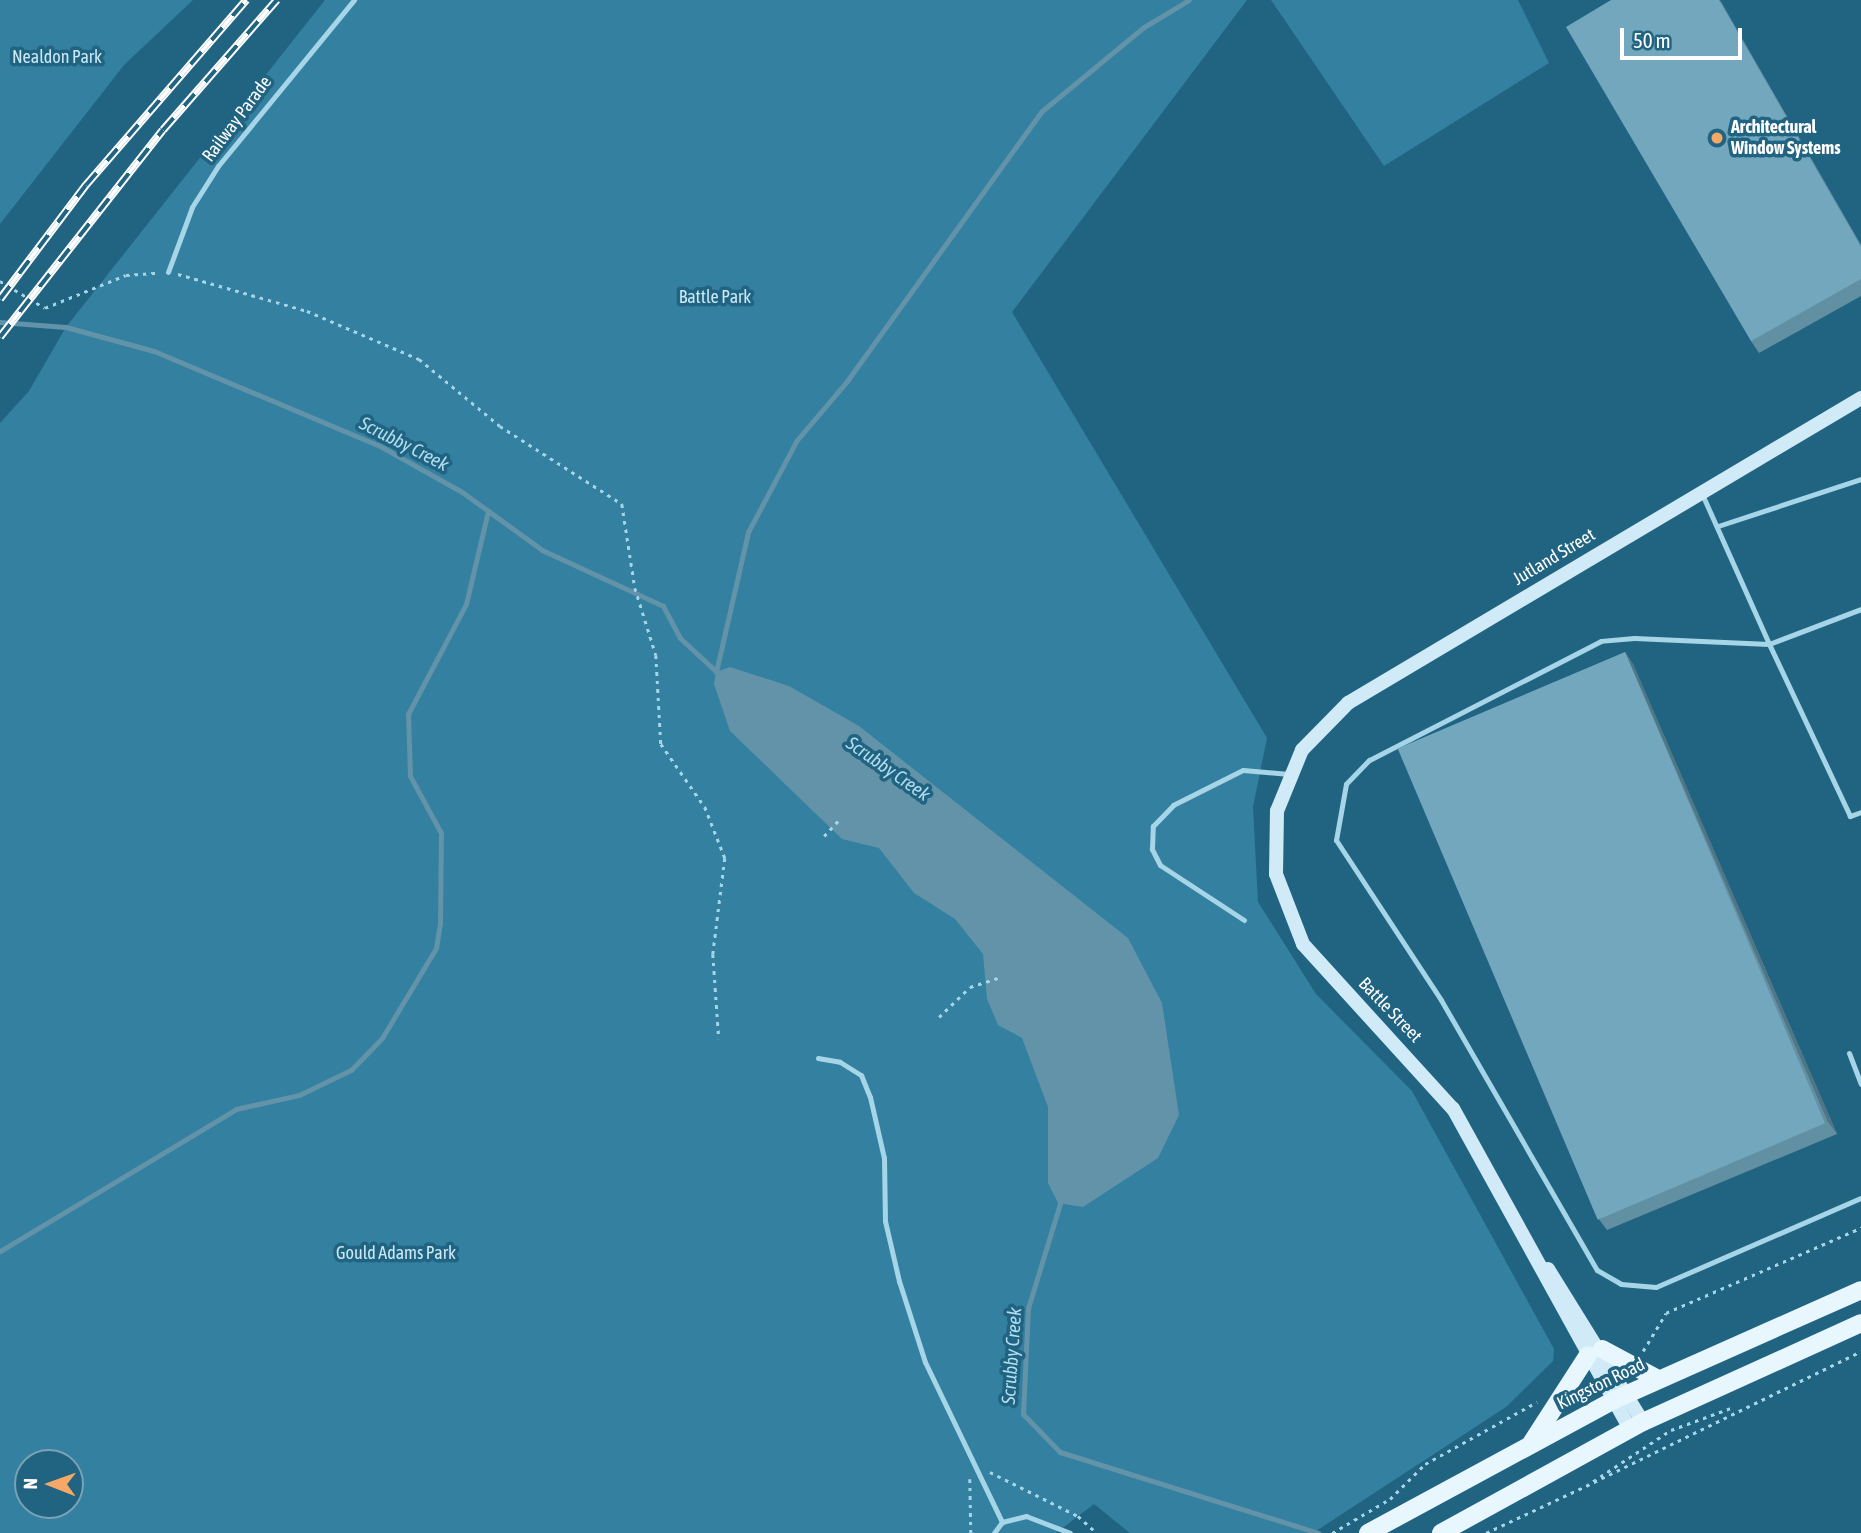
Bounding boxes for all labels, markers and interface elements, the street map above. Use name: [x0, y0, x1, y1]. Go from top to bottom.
scale bar: [1623, 14, 1745, 58]
text: 50 m: [1633, 28, 1671, 52]
park label: Nealdon Park: [12, 46, 102, 68]
street label: Railway Parade: [198, 72, 276, 166]
place label: Architectural Window Systems: [1731, 117, 1841, 160]
marker: Architectural Window Systems: [1709, 130, 1725, 146]
park label: Battle Park: [679, 286, 751, 308]
water label: Scrubby Creek: [356, 412, 452, 476]
street label: Jutland Street: [1509, 524, 1599, 590]
water label: Scrubby Creek: [842, 732, 934, 806]
street label: Battle Street: [1354, 973, 1426, 1047]
park label: Gould Adams Park: [336, 1242, 456, 1264]
water label: Scrubby Creek: [997, 1307, 1027, 1405]
street label: Kingston Road: [1554, 1354, 1648, 1414]
north arrow: [14, 1449, 84, 1519]
text: N: [19, 1478, 41, 1489]

